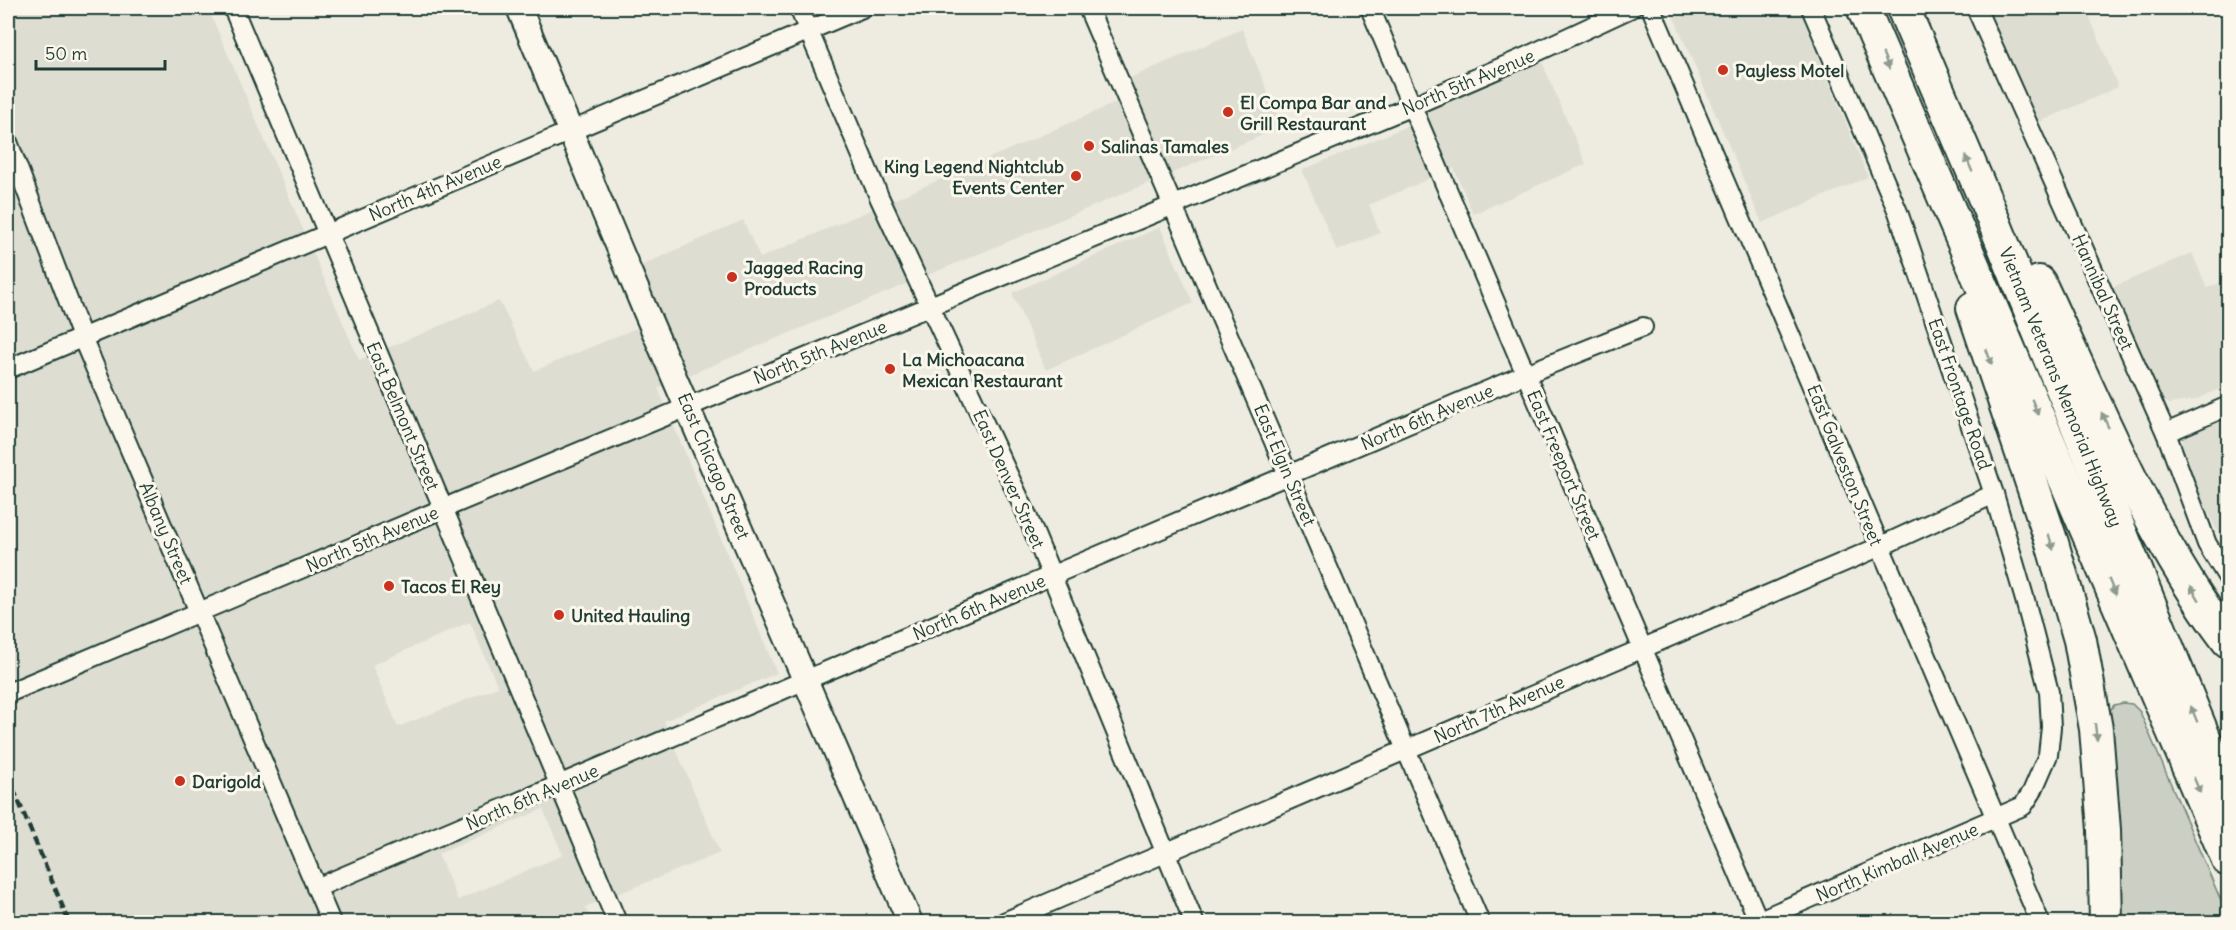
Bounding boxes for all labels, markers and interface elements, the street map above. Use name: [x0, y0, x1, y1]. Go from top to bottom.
scale bar: [36, 33, 165, 71]
text: 50 m: [45, 42, 87, 65]
street label: North 5th Avenue: [1398, 44, 1538, 120]
one-way arrow: [1881, 53, 1891, 71]
place label: Payless Motel: [1735, 59, 1844, 82]
marker: Payless Motel: [1716, 63, 1730, 77]
place label: El Compa Bar and Grill Restaurant: [1240, 91, 1387, 135]
marker: El Compa Bar and Grill Restaurant: [1221, 105, 1235, 119]
place label: Salinas Tamales: [1101, 135, 1229, 158]
marker: Salinas Tamales: [1082, 139, 1096, 153]
street label: North 4th Avenue: [365, 150, 505, 226]
place label: King Legend Nightclub Events Center: [884, 155, 1065, 199]
one-way arrow: [1964, 155, 1973, 173]
marker: King Legend Nightclub Events Center: [1069, 169, 1083, 183]
street label: Hannibal Street: [2067, 230, 2139, 354]
street label: Vietnam Veterans Memorial Highway: [1994, 244, 2128, 530]
place label: Jagged Racing Products: [744, 256, 863, 300]
marker: Jagged Racing Products: [725, 270, 739, 284]
street label: North 5th Avenue: [750, 315, 890, 389]
street label: East Frontage Road: [1923, 315, 1997, 473]
street label: East Belmont Street: [361, 338, 445, 494]
place label: La Michoacana Mexican Restaurant: [902, 348, 1063, 392]
one-way arrow: [1985, 348, 1995, 366]
marker: La Michoacana Mexican Restaurant: [883, 362, 897, 376]
street label: North 6th Avenue: [1357, 379, 1497, 455]
street label: East Galveston Street: [1802, 381, 1888, 549]
street label: East Freeport Street: [1522, 386, 1606, 544]
street label: East Chicago Street: [673, 389, 755, 543]
one-way arrow: [2031, 399, 2040, 416]
street label: East Elgin Street: [1249, 400, 1321, 530]
street label: East Denver Street: [968, 406, 1050, 552]
one-way arrow: [2100, 412, 2109, 429]
street label: Albany Street: [134, 478, 198, 588]
street label: North 5th Avenue: [302, 501, 442, 577]
one-way arrow: [2047, 533, 2056, 551]
street label: North 6th Avenue: [909, 569, 1049, 645]
place label: Tacos El Rey: [401, 575, 501, 598]
one-way arrow: [2107, 578, 2117, 596]
marker: Tacos El Rey: [382, 579, 396, 593]
one-way arrow: [2190, 585, 2201, 601]
place label: United Hauling: [571, 604, 690, 627]
marker: United Hauling: [552, 608, 566, 622]
street label: North 7th Avenue: [1430, 670, 1568, 748]
one-way arrow: [2189, 705, 2198, 723]
one-way arrow: [2091, 722, 2100, 741]
street label: North 6th Avenue: [462, 759, 602, 835]
place label: Darigold: [192, 770, 262, 793]
marker: Darigold: [173, 774, 187, 788]
one-way arrow: [2192, 777, 2202, 795]
street label: North Kimball Avenue: [1812, 817, 1982, 907]

